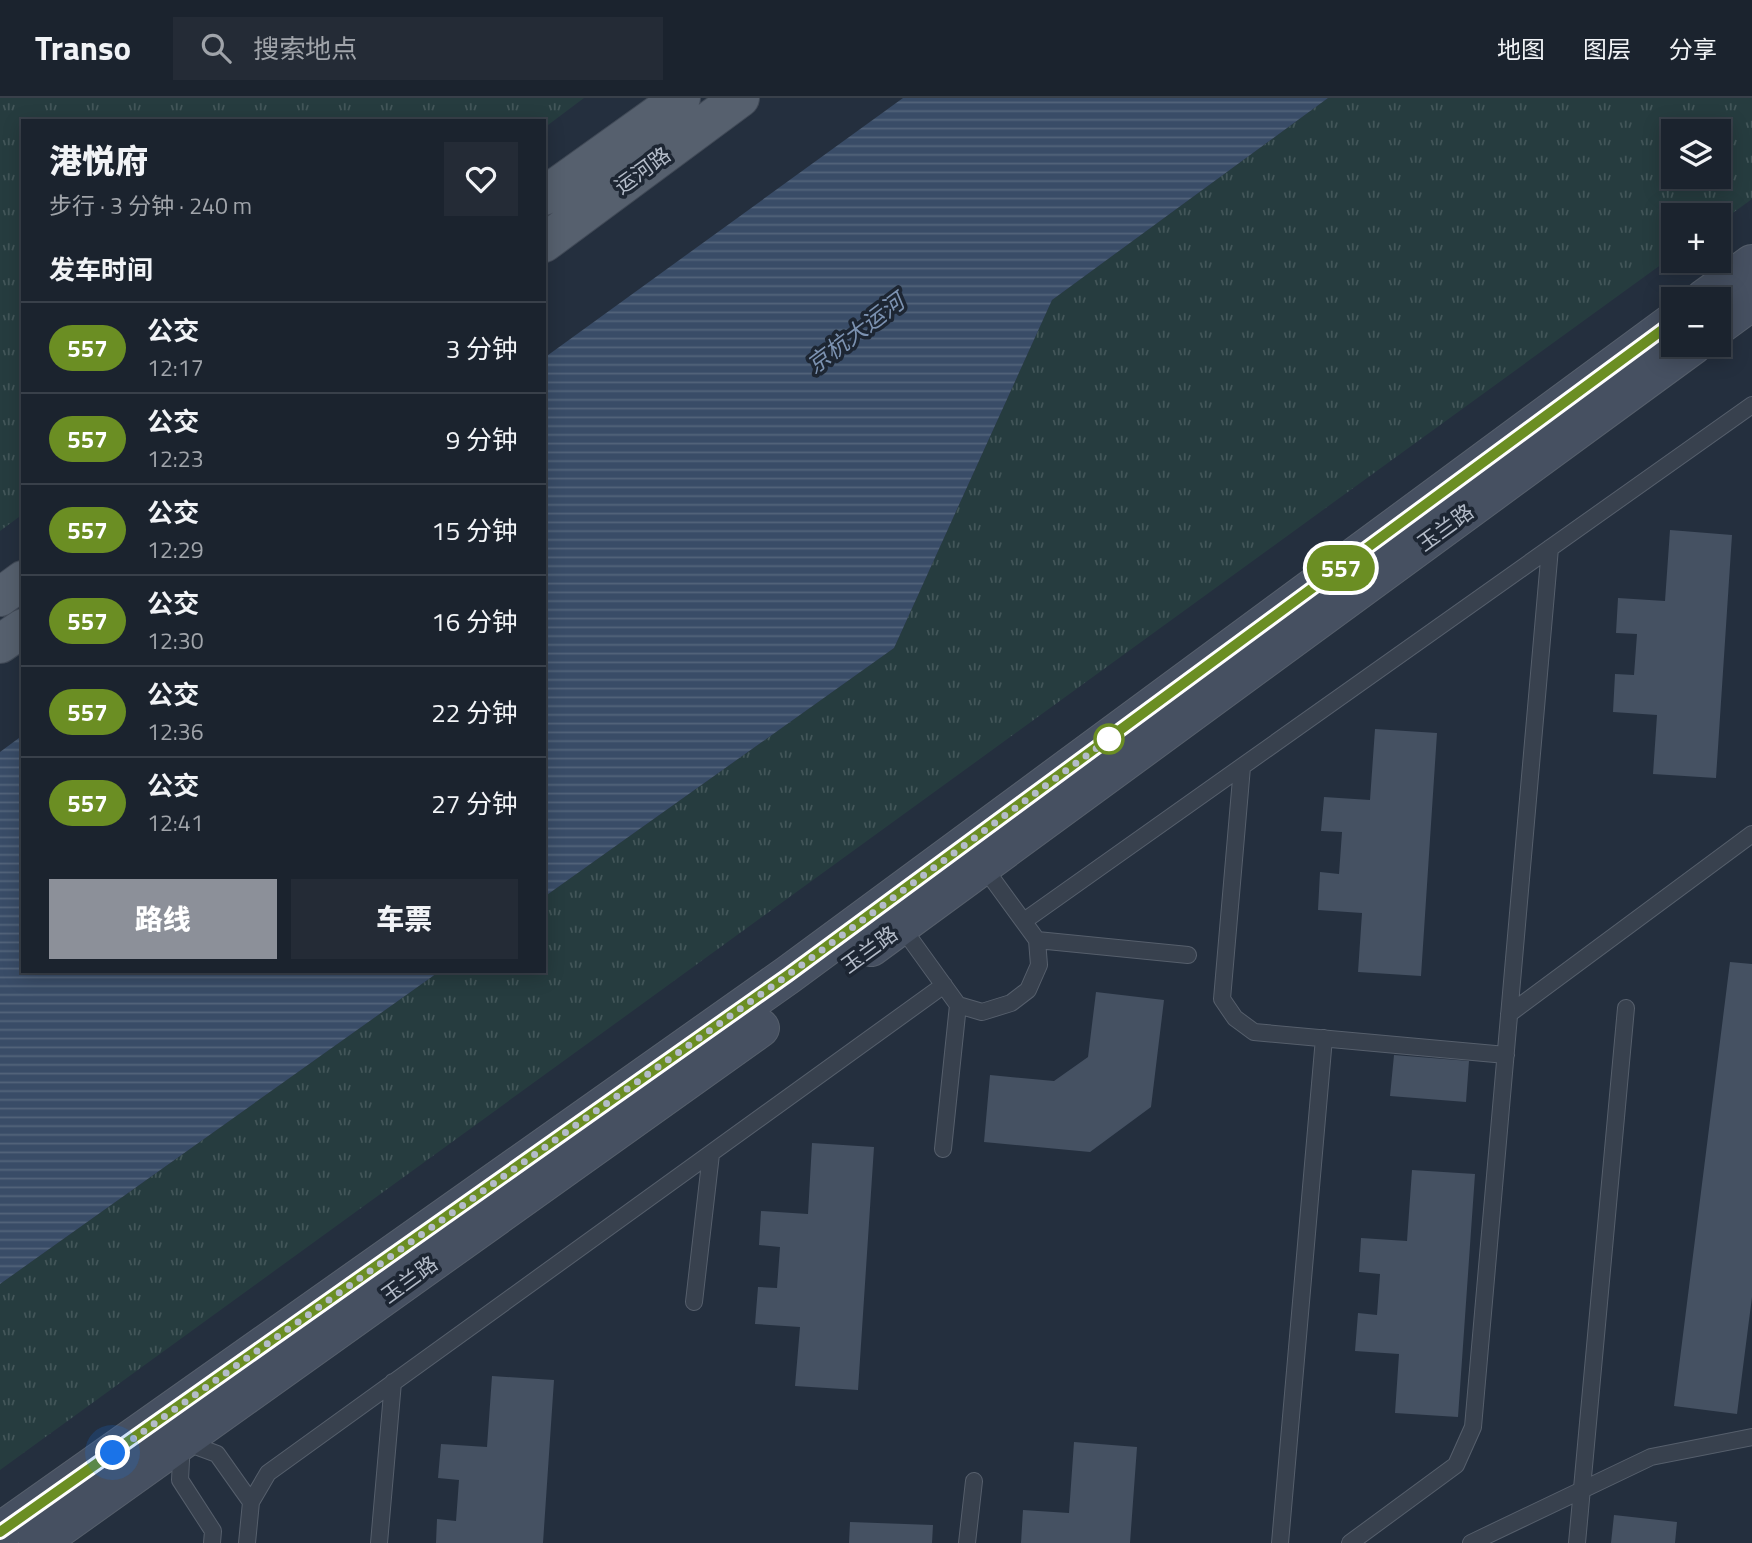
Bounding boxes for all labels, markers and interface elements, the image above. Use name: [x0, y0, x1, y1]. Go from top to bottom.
search box: [173, 17, 663, 80]
text: Transo: [35, 23, 131, 73]
icon: search: [197, 29, 235, 67]
text: 搜索地点: [253, 29, 357, 68]
text: 地图: [1497, 31, 1545, 67]
text: 图层: [1583, 31, 1631, 67]
text: 分享: [1669, 31, 1717, 67]
map controls: [1661, 119, 1731, 357]
button: layers: [1661, 119, 1731, 189]
text: 港悦府: [49, 136, 148, 186]
street label: 运河路: [607, 139, 677, 201]
button: heart: [444, 142, 518, 216]
text: 步行 · 3 分钟 · 240 m: [49, 188, 252, 223]
button: +: [1661, 203, 1731, 273]
text: 发车时间: [49, 250, 153, 289]
water label: 京杭大运河: [799, 282, 915, 382]
button: −: [1661, 287, 1731, 357]
text: 公交: [147, 311, 199, 350]
text: 3 分钟: [446, 329, 518, 368]
text: 557: [67, 330, 108, 366]
text: 12:17: [147, 350, 204, 385]
text: 公交: [147, 402, 199, 441]
text: 9 分钟: [446, 420, 518, 459]
text: 557: [67, 421, 108, 457]
text: 12:23: [147, 441, 204, 476]
text: 公交: [147, 493, 199, 532]
street label: 玉兰路: [1410, 496, 1480, 558]
text: 15 分钟: [431, 511, 518, 550]
text: 557: [67, 512, 108, 548]
text: 12:29: [147, 532, 204, 567]
line badge: 557: [1301, 545, 1381, 591]
text: 557: [1321, 550, 1361, 586]
text: 公交: [147, 584, 199, 623]
text: 16 分钟: [431, 602, 518, 641]
text: 557: [67, 603, 108, 639]
text: 12:30: [147, 623, 204, 658]
text: 公交: [147, 675, 199, 714]
text: 22 分钟: [431, 693, 518, 732]
text: 557: [67, 694, 108, 730]
text: 12:36: [147, 714, 204, 749]
unlabelled marker: [1094, 724, 1124, 754]
text: 公交: [147, 766, 199, 805]
text: 27 分钟: [431, 784, 518, 823]
text: 557: [67, 785, 108, 821]
text: 12:41: [147, 805, 204, 840]
button: 路线: [49, 879, 277, 959]
button: 车票: [291, 879, 518, 959]
street label: 玉兰路: [834, 918, 904, 980]
street label: 玉兰路: [374, 1248, 444, 1310]
your location: [95, 1435, 130, 1470]

